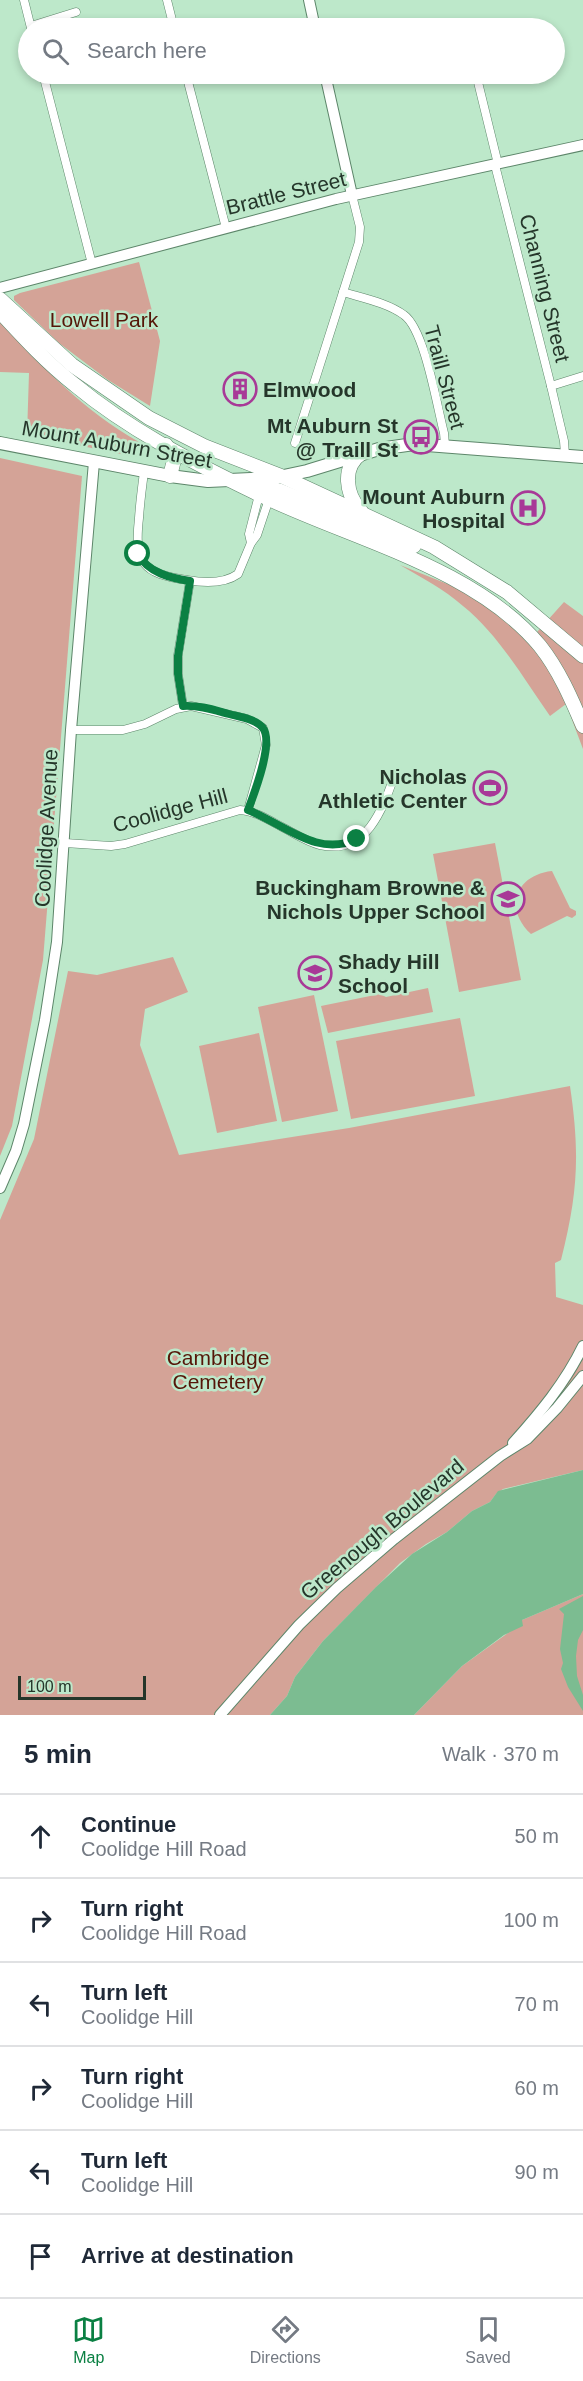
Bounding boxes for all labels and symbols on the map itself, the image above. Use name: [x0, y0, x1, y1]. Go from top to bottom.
street label: Brattle Street: [224, 167, 348, 219]
street label: Channing Street: [515, 212, 575, 365]
park label: Lowell Park: [50, 308, 159, 331]
street label: Traill Street: [420, 323, 470, 432]
building icon: Elmwood: [222, 371, 258, 407]
place label: Elmwood: [263, 378, 356, 401]
place label: Mt Auburn St @ Traill St: [267, 414, 398, 461]
street label: Mount Auburn Street: [20, 416, 214, 472]
bus stop icon: Mt Auburn St @ Traill St: [403, 419, 439, 455]
place label: Mount Auburn Hospital: [362, 485, 505, 532]
hospital icon: Mount Auburn Hospital: [510, 490, 546, 526]
route start: [124, 540, 150, 566]
street label: Coolidge Avenue: [30, 748, 62, 908]
place label: Nicholas Athletic Center: [318, 765, 467, 812]
sports icon: Nicholas Athletic Center: [472, 770, 508, 806]
street label: Coolidge Hill: [110, 784, 230, 836]
route end: [343, 825, 369, 851]
place label: Buckingham Browne & Nichols Upper School: [255, 876, 485, 923]
school or university icon: Buckingham Browne & Nichols Upper School: [490, 881, 526, 917]
place label: Shady Hill School: [338, 950, 440, 997]
school or university icon: Shady Hill School: [297, 955, 333, 991]
park label: Cambridge Cemetery: [167, 1346, 269, 1393]
street label: Greenough Boulevard: [296, 1454, 468, 1604]
scale bar: [18, 1673, 146, 1700]

